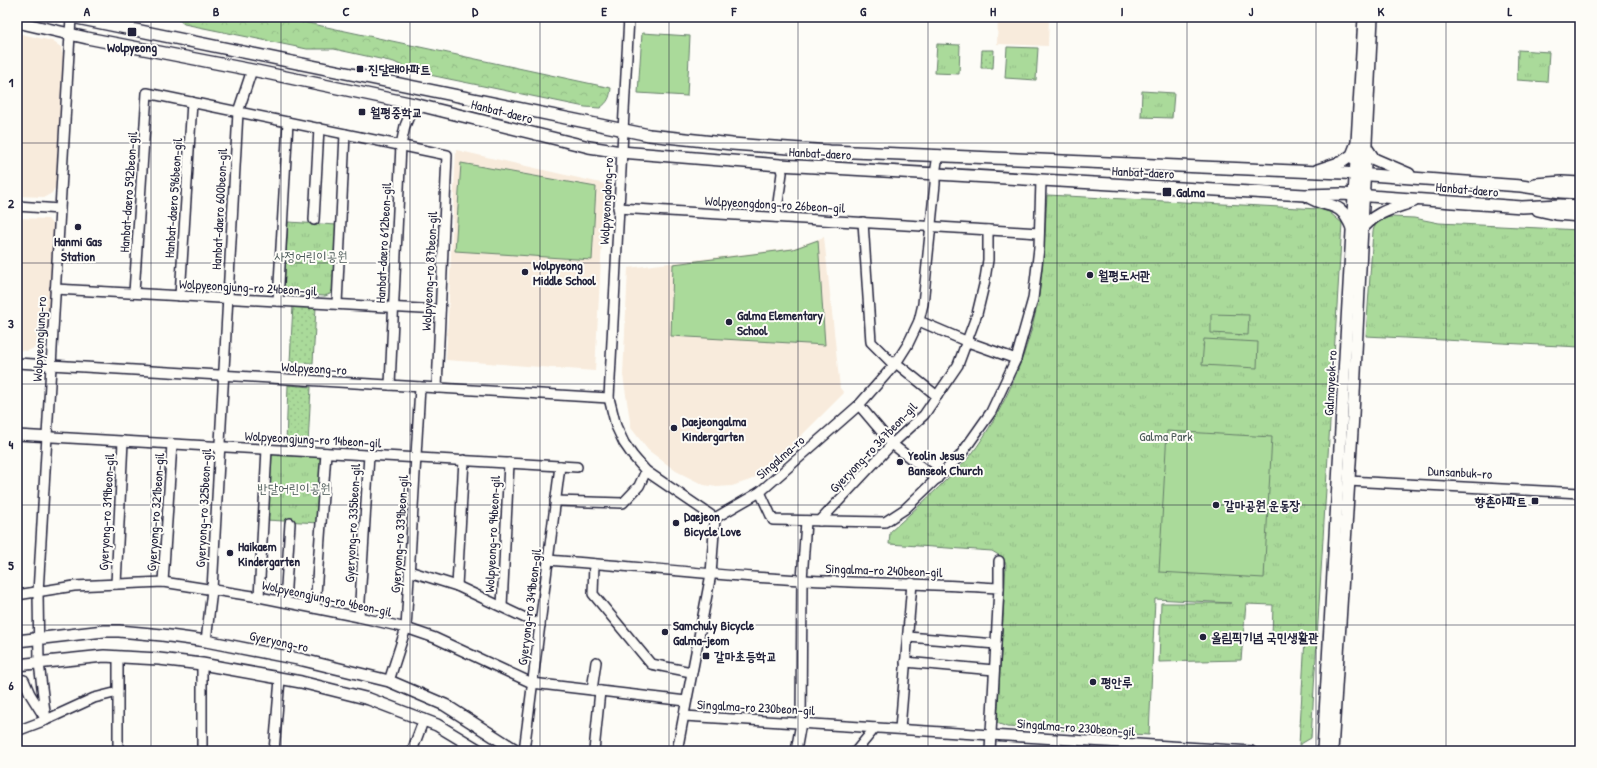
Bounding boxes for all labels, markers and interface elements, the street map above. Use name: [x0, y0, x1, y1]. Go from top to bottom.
text: A: [84, 2, 91, 20]
text: B: [213, 2, 220, 20]
text: C: [342, 2, 350, 20]
text: D: [472, 2, 479, 20]
text: E: [601, 2, 607, 20]
text: F: [731, 2, 738, 20]
text: G: [860, 2, 867, 20]
text: H: [990, 2, 996, 20]
text: I: [1120, 2, 1124, 20]
text: J: [1249, 2, 1254, 20]
text: K: [1378, 2, 1385, 20]
text: L: [1508, 2, 1513, 20]
marker: Wolpyeong: [126, 26, 138, 38]
place label: Wolpyeong: [107, 38, 157, 57]
place label: 진달래아파트: [368, 60, 431, 78]
marker: 진달래아파트: [355, 64, 365, 74]
text: 1: [9, 73, 14, 91]
street label: Hanbat-daero: [469, 95, 535, 127]
place label: 월평중학교: [370, 103, 422, 121]
marker: 월평중학교: [357, 107, 367, 117]
street label: Hanbat-daero 592beon-gil: [115, 130, 141, 253]
street label: Hanbat-daero 596beon-gil: [160, 137, 186, 259]
street label: Hanbat-daero: [788, 142, 852, 164]
street label: Hanbat-daero 600beon-gil: [207, 147, 231, 270]
street label: Wolpyeongdong-ro: [595, 157, 617, 245]
street label: Hanbat-daero: [1111, 161, 1175, 183]
street label: Hanbat-daero: [1435, 177, 1499, 201]
street label: Hanbat-daero 612beon-gil: [371, 182, 395, 304]
place label: Galma: [1176, 183, 1206, 201]
marker: Galma: [1161, 186, 1173, 198]
street label: Wolpyeongdong-ro 26beon-gil: [704, 191, 846, 217]
text: 2: [8, 194, 15, 212]
street label: Wolpyeong-ro 87beon-gil: [417, 210, 441, 331]
marker: Hanmi Gas Station: [73, 222, 83, 232]
place label: Hanmi Gas Station: [54, 232, 102, 265]
park label: 사정어린이공원: [273, 247, 348, 265]
place label: Wolpyeong Middle School: [533, 256, 596, 289]
place label: 월평도서관: [1098, 266, 1151, 284]
marker: Wolpyeong Middle School: [520, 267, 530, 277]
marker: 월평도서관: [1085, 270, 1095, 280]
street label: Wolpyeongjung-ro 24beon-gil: [178, 274, 318, 300]
street label: Wolpyeongjung-ro: [28, 296, 50, 382]
place label: Galma Elementary School: [737, 306, 824, 339]
text: 3: [8, 314, 14, 332]
marker: Galma Elementary School: [724, 317, 734, 327]
street label: Galmayeok-ro: [1319, 350, 1341, 416]
street label: Wolpyeong-ro: [281, 357, 347, 379]
street label: Gyeryong-ro 367beon-gil: [825, 397, 921, 496]
place label: Daejeongalma Kindergarten: [682, 412, 747, 446]
marker: Daejeongalma Kindergarten: [669, 423, 679, 433]
street label: Wolpyeongjung-ro 14beon-gil: [244, 426, 382, 452]
park label: Galma Park: [1139, 427, 1193, 445]
street label: Singalma-ro: [752, 431, 808, 483]
text: 4: [9, 435, 14, 453]
place label: Yeolin Jesus Banseok Church: [908, 446, 983, 479]
street label: Gyeryong-ro 325beon-gil: [191, 447, 215, 568]
street label: Gyeryong-ro 319beon-gil: [94, 452, 118, 571]
street label: Gyeryong-ro 321beon-gil: [142, 452, 168, 572]
marker: Yeolin Jesus Banseok Church: [895, 457, 905, 467]
street label: Dunsanbuk-ro: [1427, 461, 1493, 483]
street label: Gyeryong-ro 335beon-gil: [340, 463, 364, 583]
street label: Gyeryong-ro 339beon-gil: [386, 474, 412, 594]
street label: Wolpyeong-ro 94beon-gil: [480, 475, 504, 593]
park label: 반달어린이공원: [257, 479, 331, 497]
place label: 향촌아파트: [1474, 492, 1528, 510]
place label: 갈마공원 운동장: [1224, 496, 1301, 514]
marker: 향촌아파트: [1530, 496, 1540, 506]
marker: 갈마공원 운동장: [1211, 500, 1221, 510]
place label: Daejeon Bicycle Love: [684, 507, 742, 541]
marker: Daejeon Bicycle Love: [671, 518, 681, 528]
place label: Haikaem Kindergarten: [238, 537, 300, 571]
street label: Gyeryong-ro 349beon-gil: [513, 547, 545, 666]
marker: Haikaem Kindergarten: [225, 548, 235, 558]
text: 5: [8, 556, 14, 574]
street label: Singalma-ro 240beon-gil: [825, 559, 943, 581]
street label: Wolpyeongjung-ro 4beon-gil: [260, 575, 394, 621]
place label: Samchuly Bicycle Galma-jeom: [673, 616, 755, 649]
street label: Gyeryong-ro: [248, 626, 310, 656]
marker: Samchuly Bicycle Galma-jeom: [660, 627, 670, 637]
place label: 올림픽기념 국민생활관: [1211, 628, 1319, 646]
marker: 올림픽기념 국민생활관: [1198, 632, 1208, 642]
place label: 갈마초등학교: [714, 647, 777, 665]
marker: 갈마초등학교: [701, 651, 711, 661]
place label: 평안루: [1101, 673, 1132, 691]
text: 6: [8, 676, 14, 694]
marker: 평안루: [1088, 677, 1098, 687]
street label: Singalma-ro 230beon-gil: [696, 695, 816, 719]
street label: Singalma-ro 230beon-gil: [1016, 714, 1136, 740]

